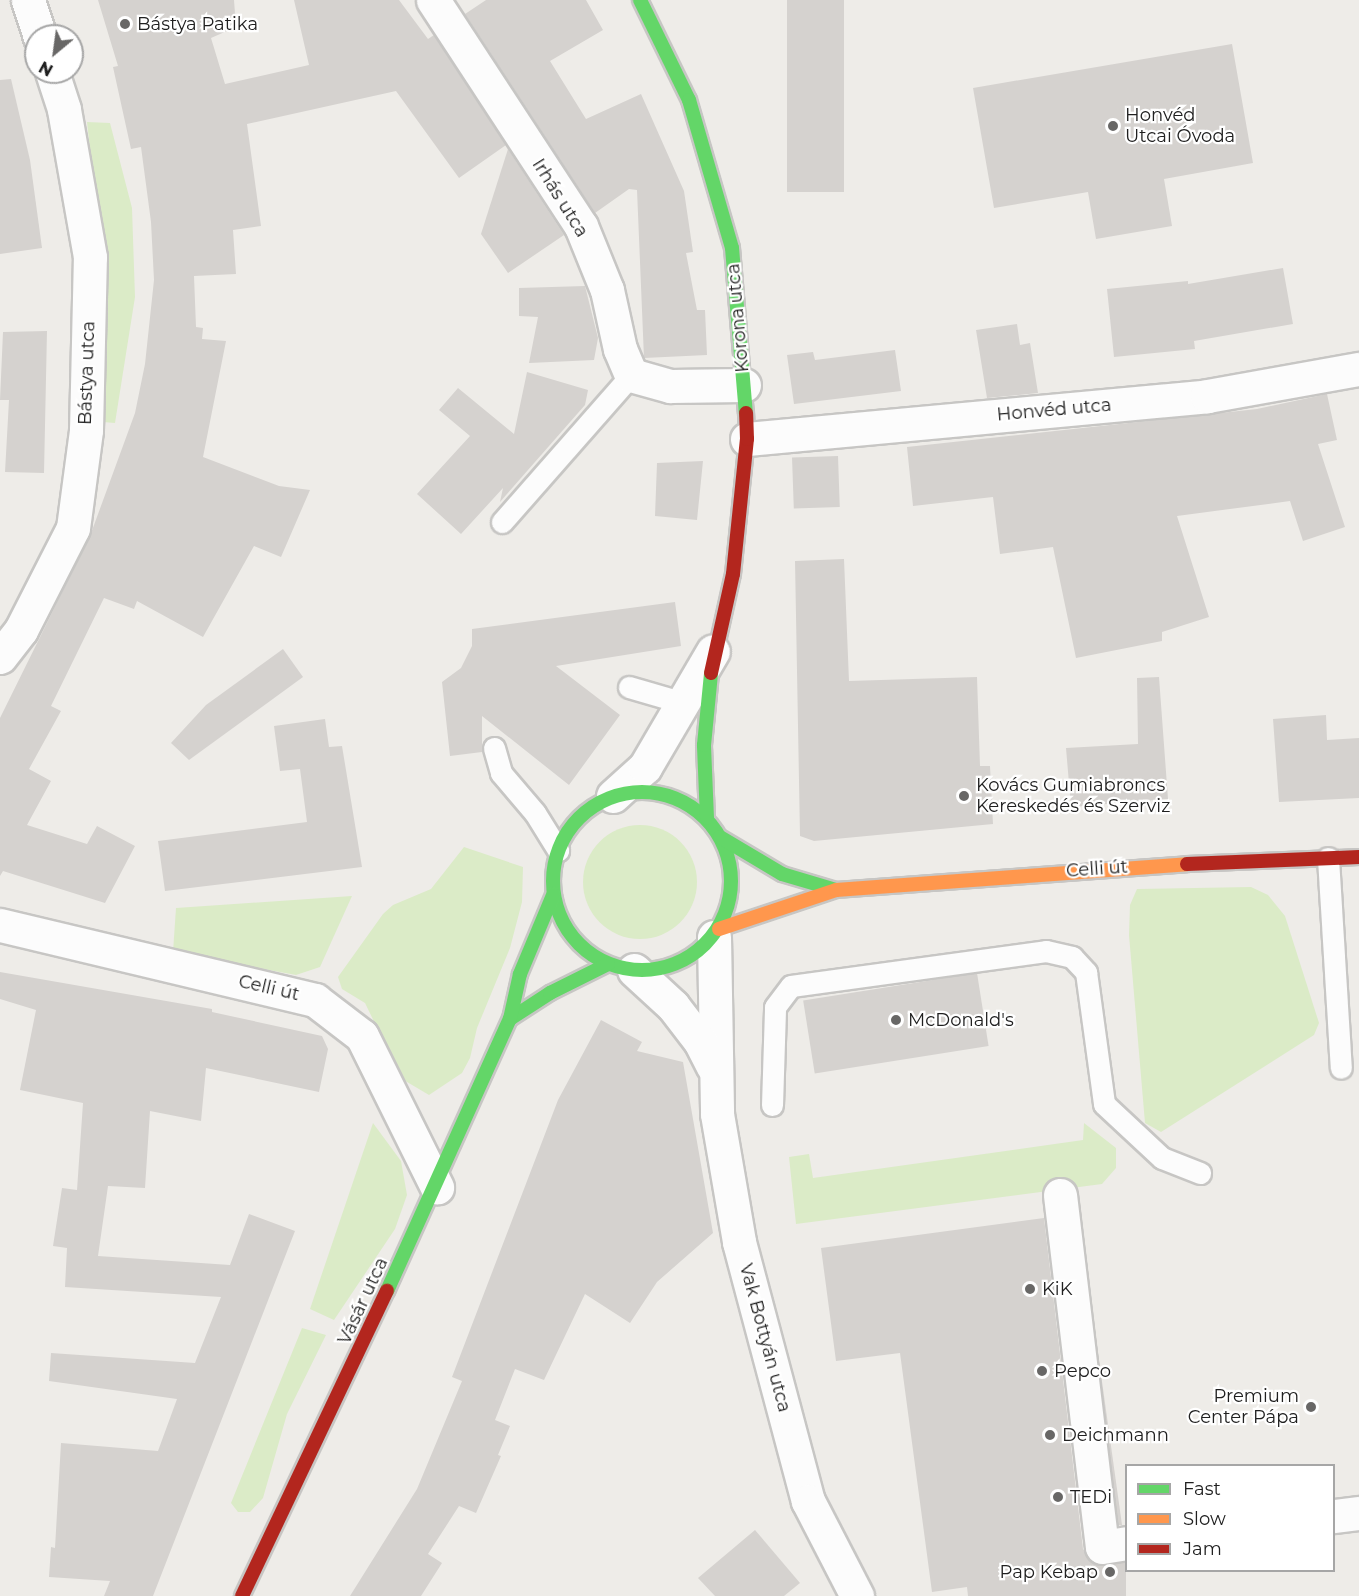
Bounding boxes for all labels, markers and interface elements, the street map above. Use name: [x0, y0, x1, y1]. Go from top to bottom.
place label: Bástya Patika: [137, 13, 258, 35]
marker: Bástya Patika: [118, 17, 132, 31]
north arrow: [24, 24, 84, 84]
text: N: [36, 57, 56, 80]
place label: Honvéd Utcai Óvoda: [1125, 105, 1235, 148]
marker: Honvéd Utcai Óvoda: [1106, 119, 1120, 133]
street label: Irhás utca: [527, 155, 593, 241]
street label: Korona utca: [722, 263, 754, 373]
street label: Bástya utca: [74, 321, 100, 425]
street label: Honvéd utca: [996, 394, 1112, 426]
place label: Kovács Gumiabroncs Kereskedés és Szerviz: [976, 775, 1170, 818]
marker: Kovács Gumiabroncs Kereskedés és Szerviz: [957, 789, 971, 803]
street label: Celli út: [1065, 856, 1129, 882]
street label: Celli út: [236, 971, 302, 1005]
place label: McDonald's: [908, 1009, 1014, 1031]
marker: McDonald's: [889, 1013, 903, 1027]
street label: Vásár utca: [333, 1254, 393, 1348]
street label: Vak Bottyán utca: [735, 1261, 795, 1415]
place label: KiK: [1042, 1278, 1072, 1300]
marker: KiK: [1023, 1282, 1037, 1296]
place label: Pepco: [1054, 1360, 1111, 1382]
marker: Pepco: [1035, 1364, 1049, 1378]
place label: Premium Center Pápa: [1188, 1386, 1299, 1428]
marker: Premium Center Pápa: [1304, 1400, 1318, 1414]
place label: Deichmann: [1062, 1424, 1169, 1446]
marker: Deichmann: [1043, 1428, 1057, 1442]
legend: [1125, 1464, 1335, 1572]
text: Fast: [1183, 1478, 1221, 1500]
place label: TEDi: [1070, 1486, 1112, 1508]
marker: TEDi: [1051, 1490, 1065, 1504]
text: Slow: [1183, 1508, 1226, 1530]
text: Jam: [1183, 1538, 1222, 1560]
place label: Pap Kebap: [1000, 1561, 1098, 1583]
marker: Pap Kebap: [1103, 1565, 1117, 1579]

